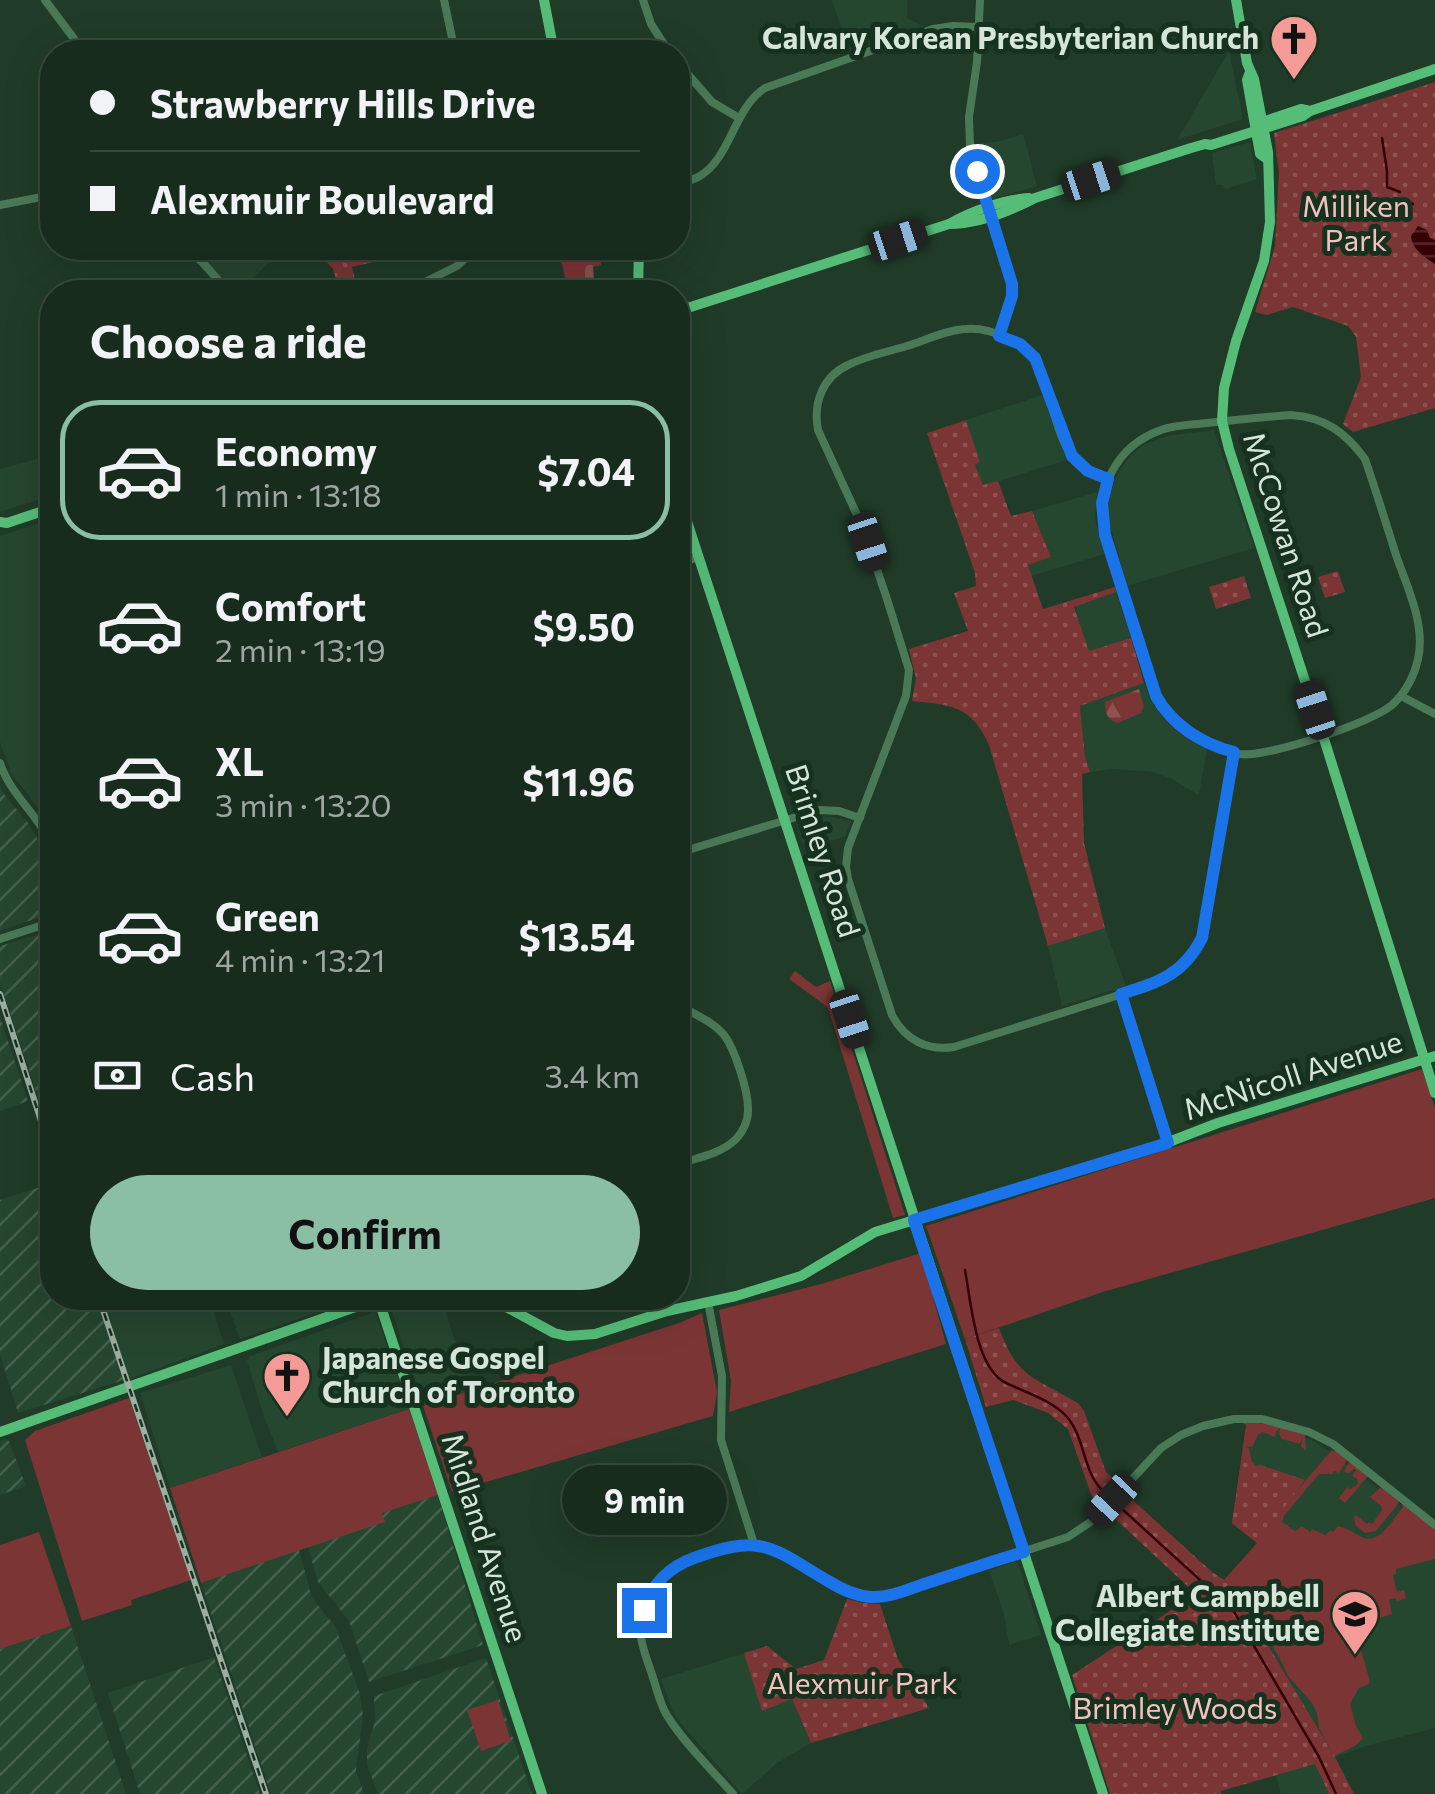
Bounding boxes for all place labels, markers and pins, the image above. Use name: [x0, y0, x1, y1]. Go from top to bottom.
church icon: Calvary Korean Presbyterian Church: [1268, 13, 1320, 81]
place label: Calvary Korean Presbyterian Church: [762, 18, 1259, 55]
place label: Japanese Gospel Church of Toronto: [322, 1338, 575, 1409]
church icon: Japanese Gospel Church of Toronto: [261, 1350, 313, 1418]
place label: Albert Campbell Collegiate Institute: [1055, 1576, 1320, 1647]
school or university icon: Albert Campbell Collegiate Institute: [1329, 1588, 1381, 1656]

